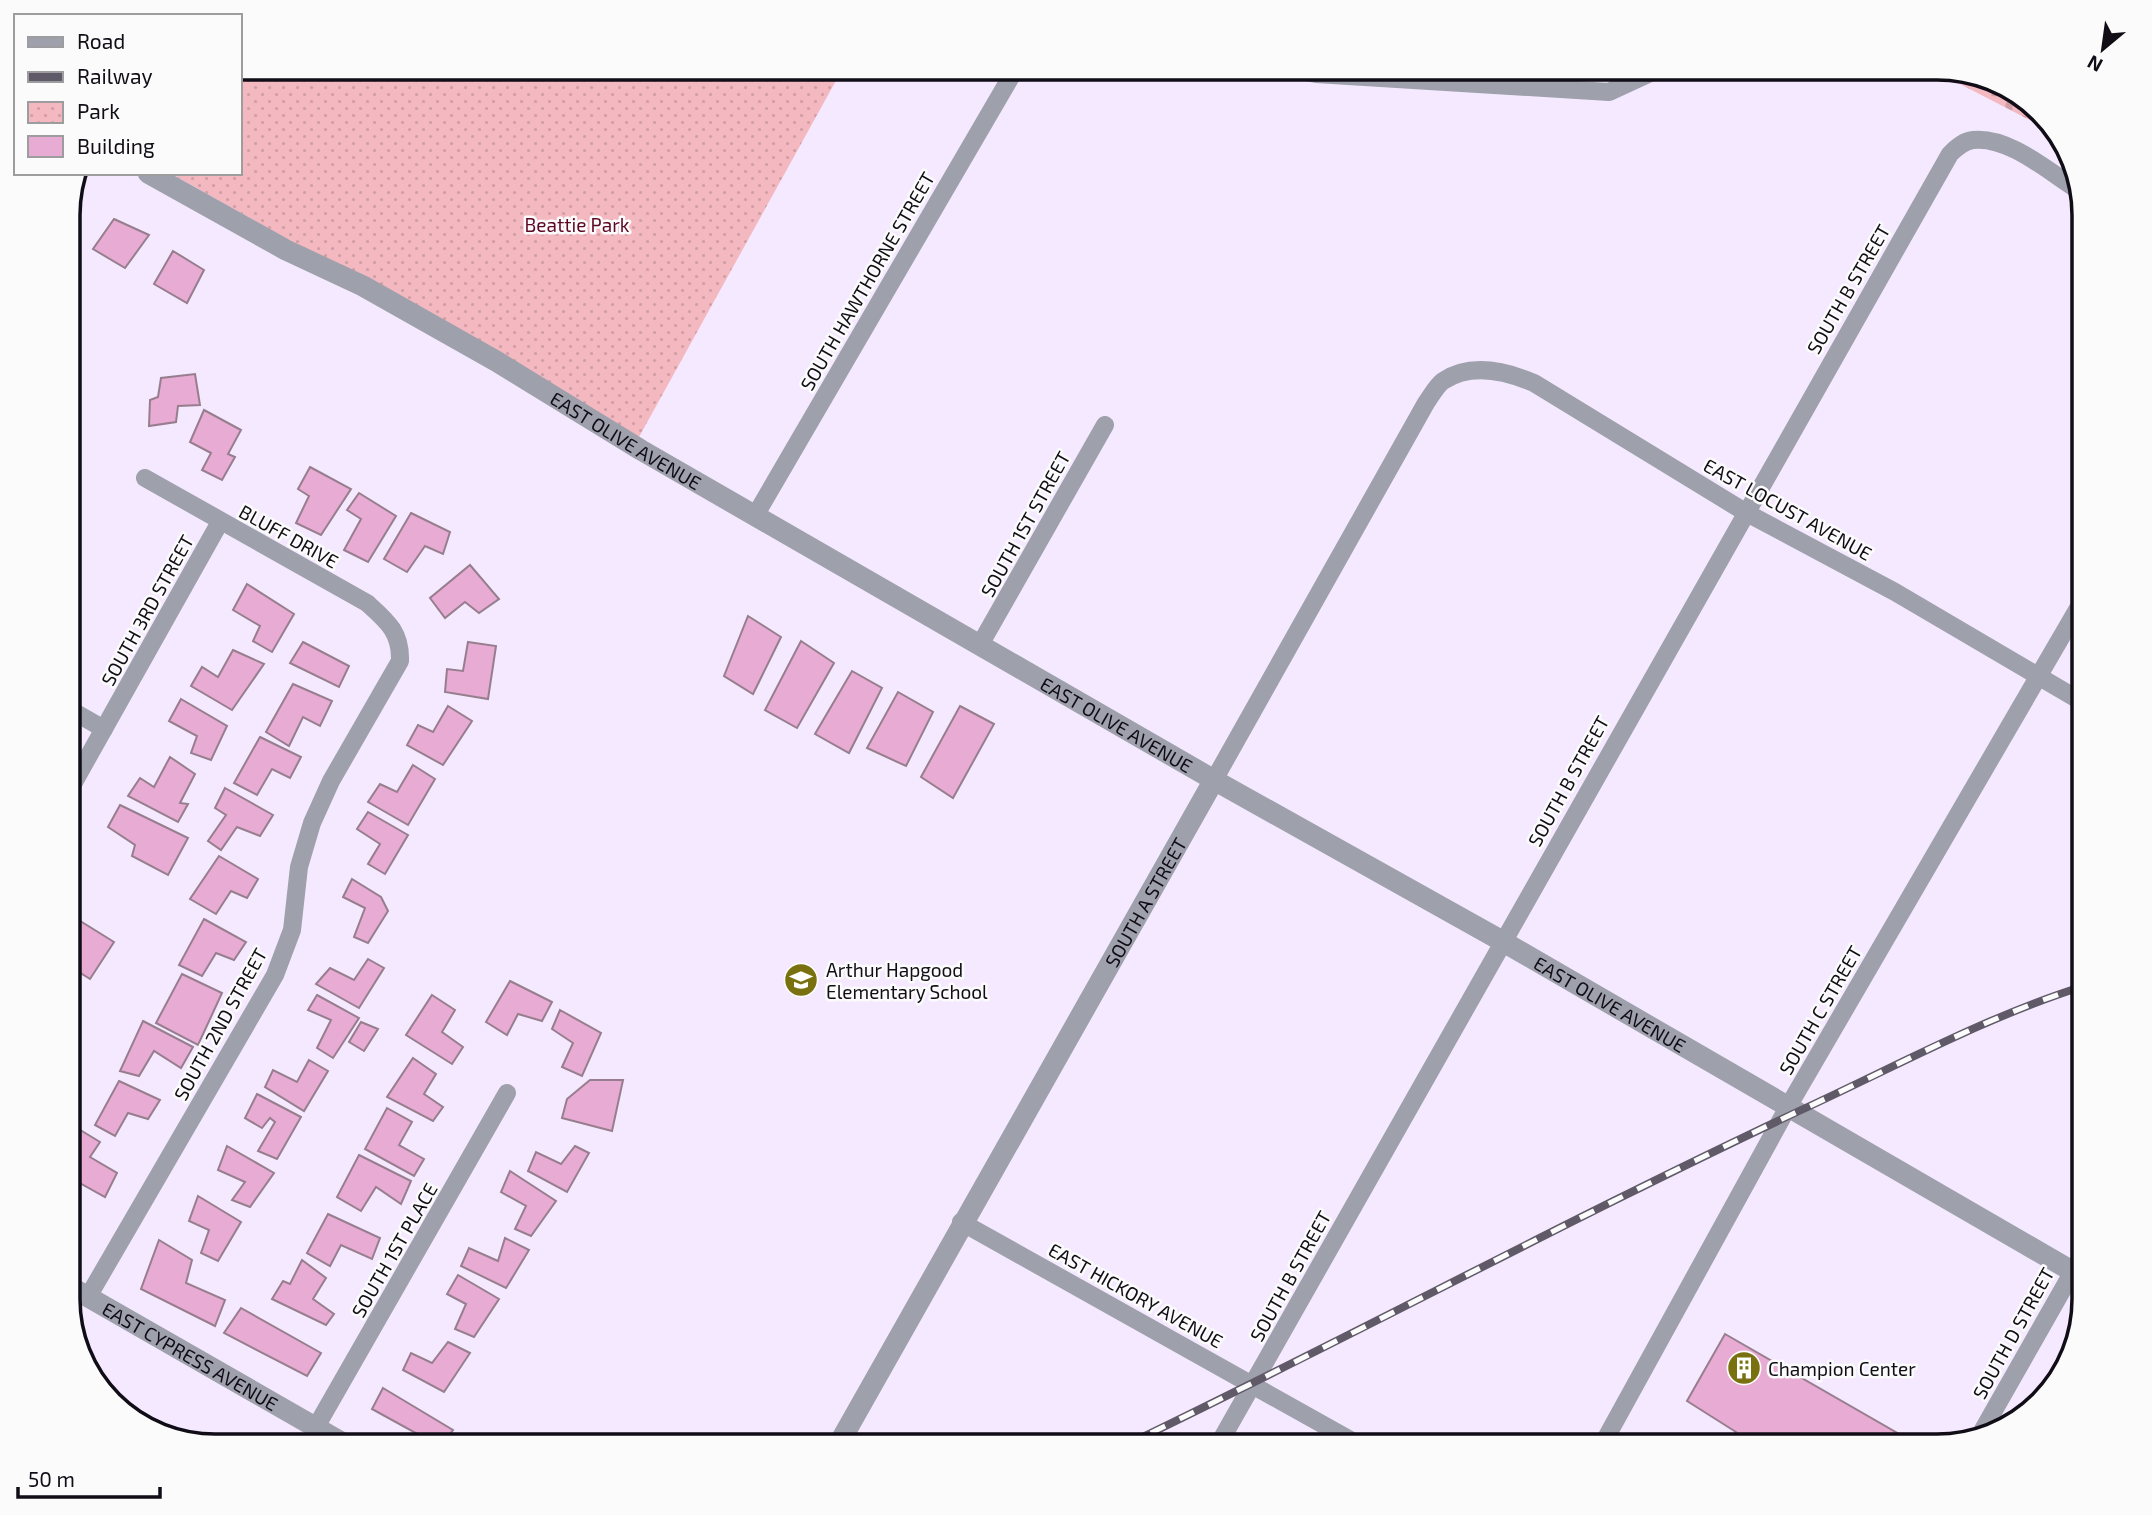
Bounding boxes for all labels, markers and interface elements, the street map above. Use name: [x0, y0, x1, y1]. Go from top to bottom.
legend: [14, 14, 242, 175]
north arrow: [2068, 14, 2138, 84]
text: Road: [77, 28, 125, 53]
text: N: [2083, 51, 2106, 78]
text: Railway: [77, 63, 153, 88]
text: Park: [77, 98, 120, 123]
text: Building: [77, 133, 155, 158]
street label: SOUTH HAWTHORNE STREET: [795, 168, 939, 394]
park label: Beattie Park: [525, 213, 630, 236]
street label: SOUTH B STREET: [1802, 220, 1894, 358]
street label: EAST OLIVE AVENUE: [547, 386, 706, 494]
street label: SOUTH 1ST STREET: [975, 447, 1075, 601]
street label: EAST LOCUST AVENUE: [1700, 453, 1876, 565]
street label: BLUFF DRIVE: [235, 499, 343, 573]
street label: SOUTH 3RD STREET: [96, 531, 198, 689]
street label: EAST OLIVE AVENUE: [1037, 671, 1197, 777]
street label: SOUTH B STREET: [1523, 712, 1613, 850]
street label: SOUTH A STREET: [1099, 833, 1191, 971]
street label: SOUTH C STREET: [1774, 942, 1866, 1078]
street label: SOUTH 2ND STREET: [169, 944, 271, 1104]
street label: EAST OLIVE AVENUE: [1530, 951, 1690, 1057]
place label: Arthur Hapgood Elementary School: [826, 958, 988, 1003]
school or university icon: Arthur Hapgood Elementary School: [782, 961, 820, 999]
street label: SOUTH 1ST PLACE: [346, 1179, 442, 1321]
street label: SOUTH B STREET: [1245, 1207, 1335, 1345]
street label: EAST HICKORY AVENUE: [1045, 1238, 1227, 1352]
street label: SOUTH D STREET: [1967, 1263, 2059, 1403]
street label: EAST CYPRESS AVENUE: [99, 1296, 282, 1415]
building icon: Champion Center: [1725, 1349, 1763, 1387]
place label: Champion Center: [1768, 1357, 1916, 1380]
scale bar: [18, 1456, 159, 1500]
text: 50 m: [28, 1466, 75, 1491]

